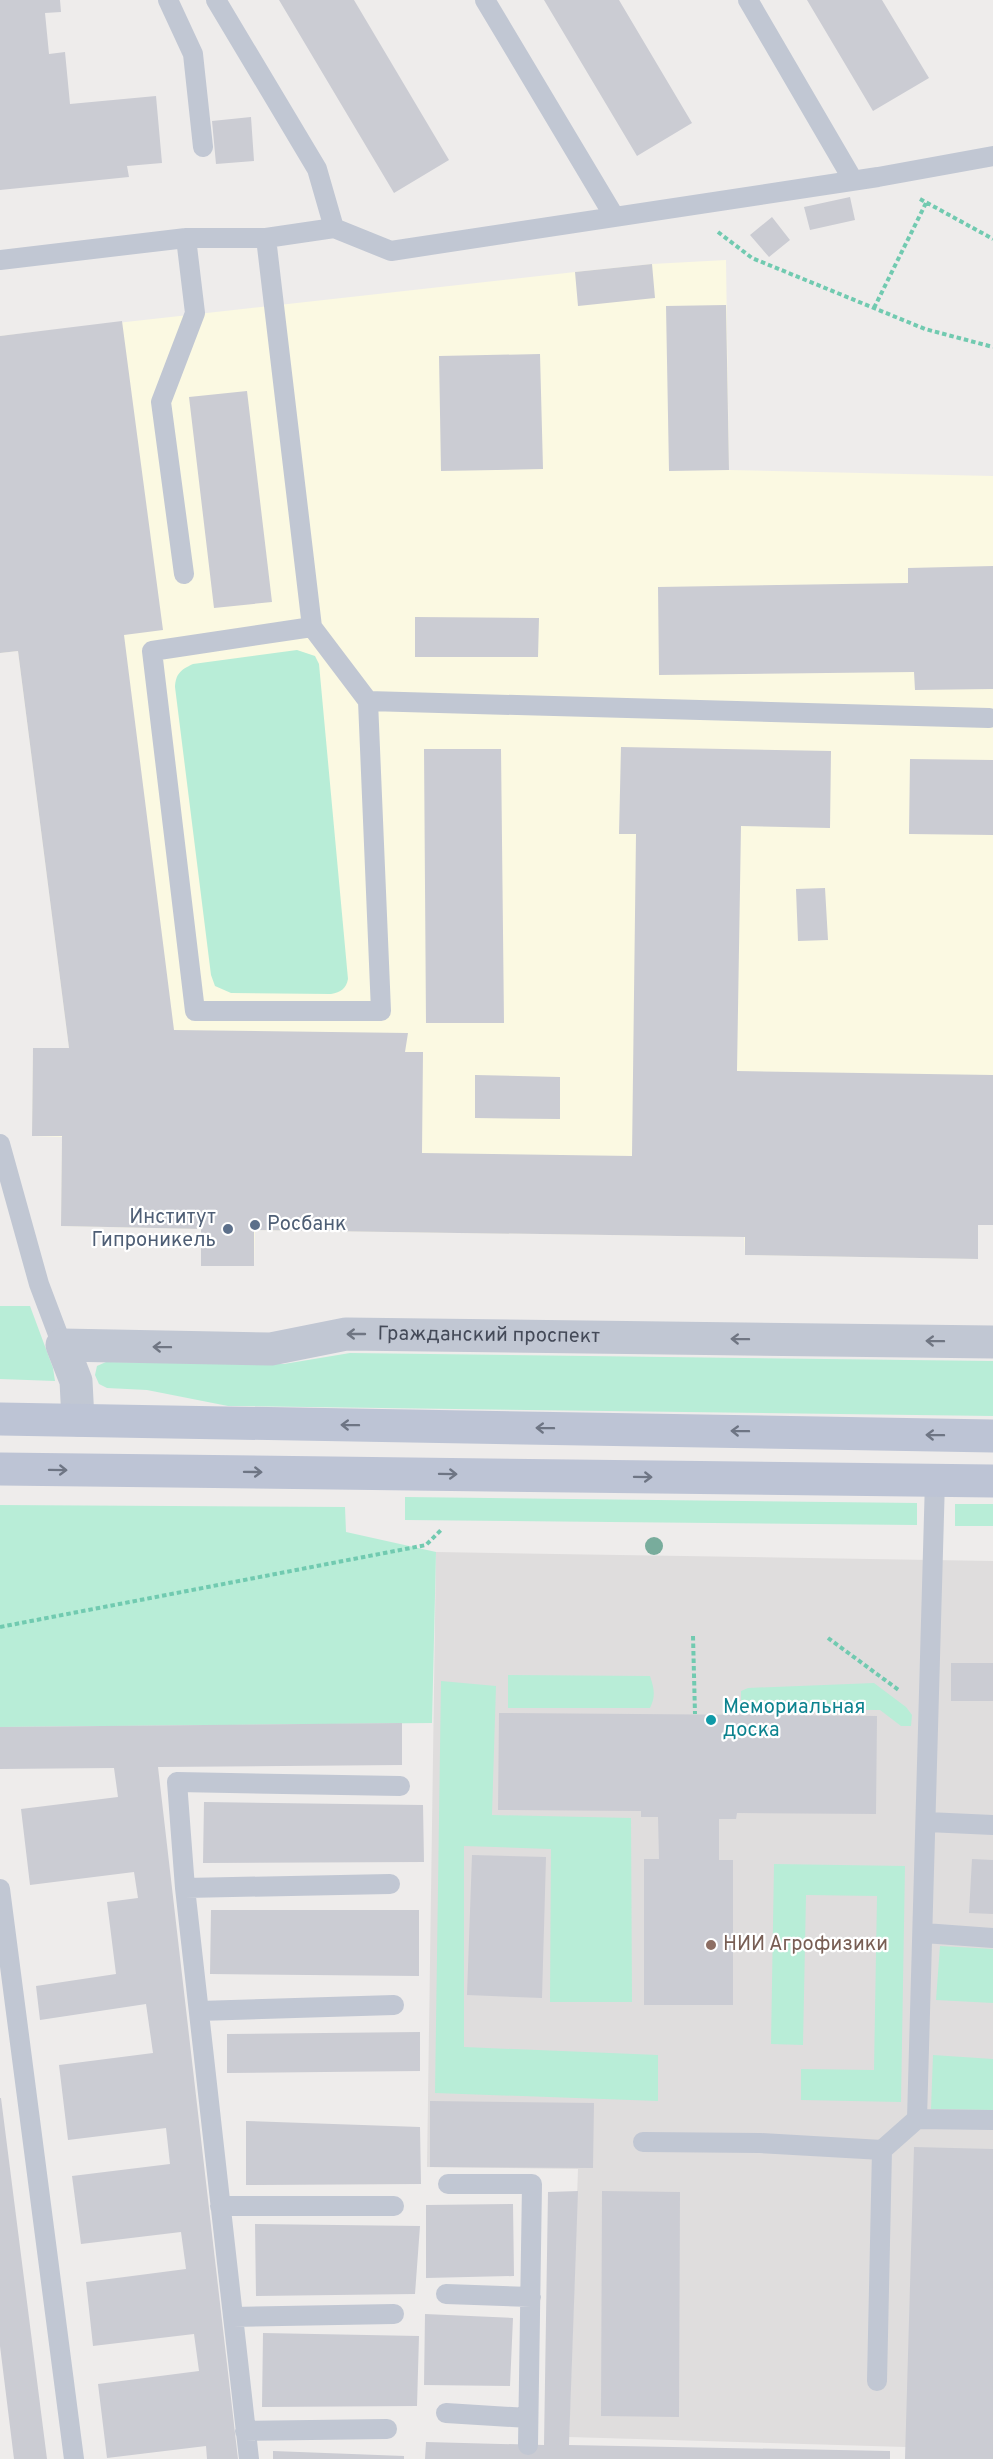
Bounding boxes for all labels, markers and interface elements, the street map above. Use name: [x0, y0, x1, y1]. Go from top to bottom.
place label: Институт Гипроникель: [91, 1205, 216, 1254]
place label: Росбанк: [267, 1212, 347, 1238]
marker: Росбанк: [248, 1218, 262, 1232]
marker: Институт Гипроникель: [221, 1222, 235, 1236]
street label: Гражданский проспект: [377, 1321, 600, 1350]
one-way arrow: [346, 1328, 366, 1340]
one-way arrow: [730, 1333, 750, 1345]
one-way arrow: [925, 1335, 945, 1347]
one-way arrow: [153, 1341, 173, 1353]
one-way arrow: [340, 1419, 360, 1431]
one-way arrow: [535, 1422, 555, 1434]
one-way arrow: [730, 1426, 750, 1437]
one-way arrow: [925, 1429, 945, 1440]
one-way arrow: [48, 1464, 68, 1476]
one-way arrow: [243, 1466, 263, 1478]
one-way arrow: [438, 1469, 458, 1480]
one-way arrow: [633, 1471, 653, 1483]
place label: Мемориальная доска: [723, 1695, 865, 1744]
marker: Мемориальная доска: [704, 1713, 718, 1727]
place label: НИИ Агрофизики: [723, 1932, 888, 1958]
marker: НИИ Агрофизики: [704, 1938, 718, 1952]

